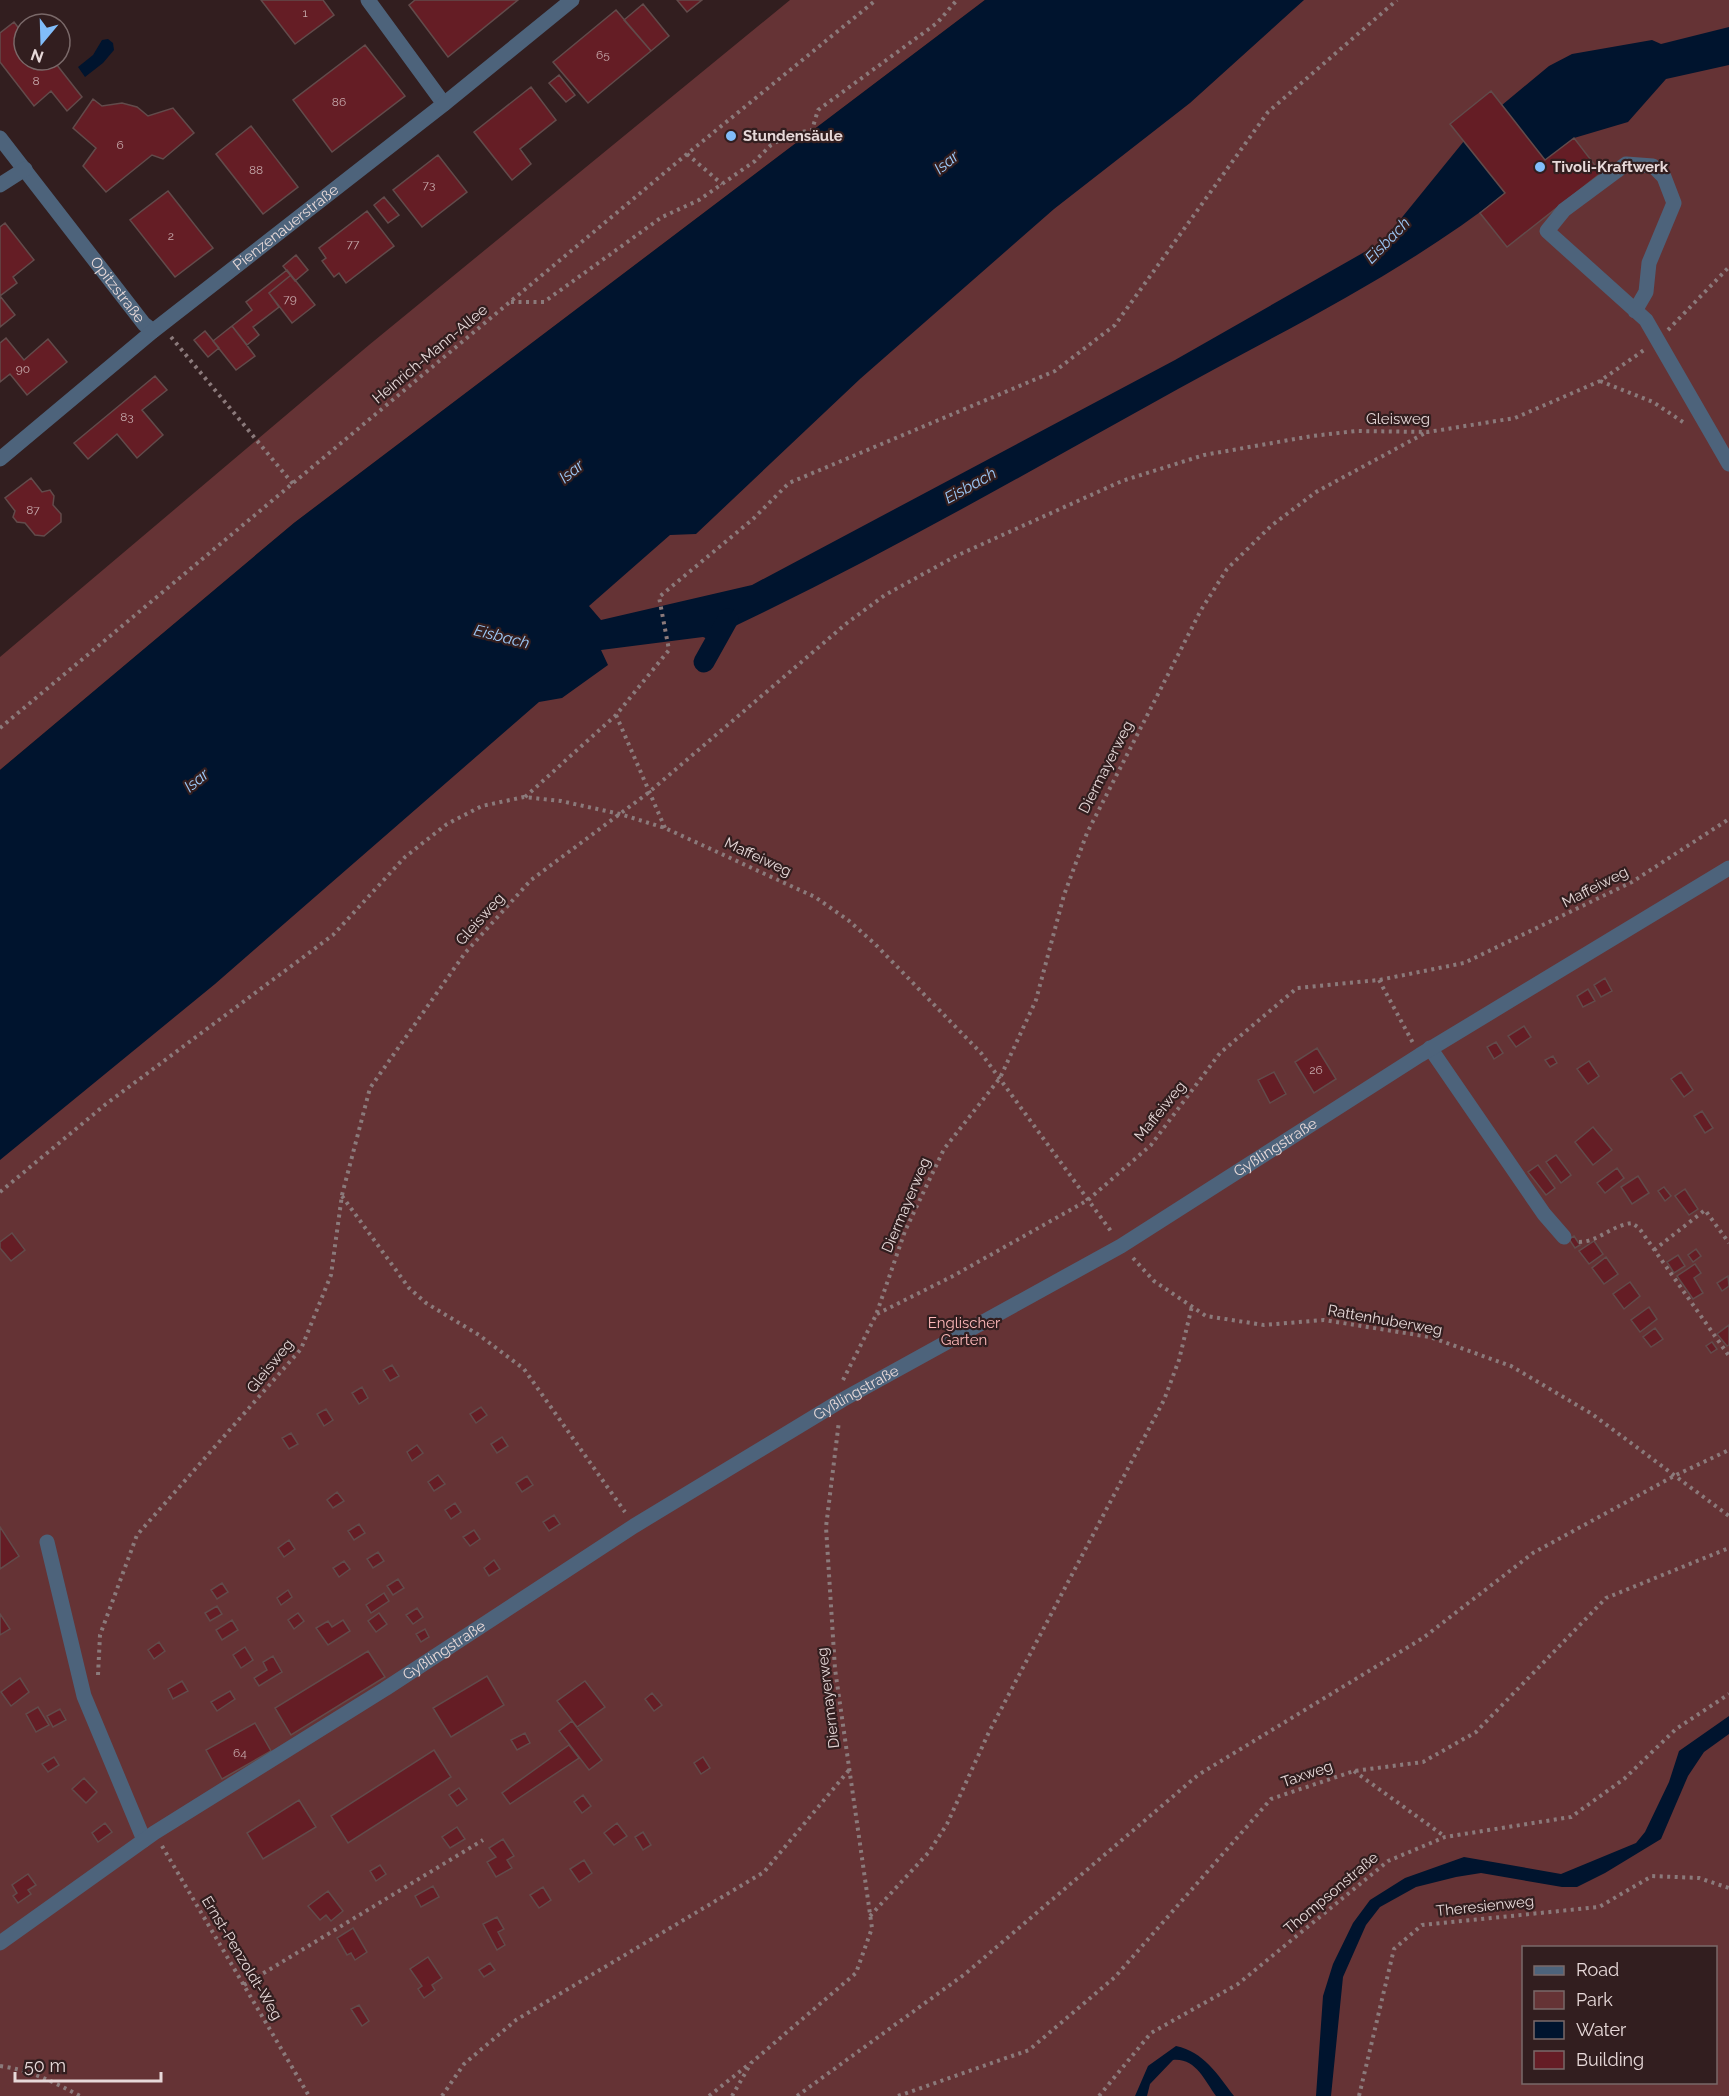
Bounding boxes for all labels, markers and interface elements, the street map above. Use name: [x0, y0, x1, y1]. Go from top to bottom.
house number: 1: [302, 6, 308, 20]
north arrow: [12, 12, 72, 72]
text: N: [28, 45, 46, 67]
house number: 65: [596, 48, 610, 62]
house number: 8: [32, 74, 40, 88]
house number: 86: [332, 95, 346, 109]
place label: Stundensäule: [743, 127, 843, 145]
marker: Stundensäule: [724, 129, 738, 143]
house number: 6: [116, 138, 124, 152]
water label: Isar: [930, 146, 963, 178]
place label: Tivoli-Kraftwerk: [1552, 158, 1669, 176]
marker: Tivoli-Kraftwerk: [1533, 160, 1547, 174]
house number: 88: [249, 163, 263, 177]
house number: 73: [423, 178, 435, 192]
street label: Pienzenauerstraße: [230, 180, 342, 274]
water label: Eisbach: [1361, 213, 1414, 267]
house number: 2: [168, 229, 174, 243]
house number: 77: [347, 237, 360, 251]
street label: Opitzstraße: [86, 253, 149, 327]
house number: 79: [283, 292, 297, 306]
street label: Heinrich-Mann-Allee: [369, 301, 491, 407]
house number: 90: [16, 362, 30, 376]
house number: 83: [120, 410, 134, 424]
street label: Gleisweg: [1366, 410, 1430, 428]
water label: Isar: [555, 455, 588, 487]
water label: Eisbach: [941, 463, 1000, 507]
house number: 87: [26, 503, 40, 517]
water label: Eisbach: [472, 620, 532, 653]
street label: Diermayerweg: [1075, 718, 1137, 816]
water label: Isar: [180, 764, 213, 796]
street label: Maffeiweg: [722, 834, 794, 880]
street label: Maffeiweg: [1559, 863, 1631, 911]
street label: Gleisweg: [452, 889, 508, 949]
house number: 26: [1309, 1063, 1323, 1077]
street label: Maffeiweg: [1130, 1077, 1190, 1145]
street label: Gyßlingstraße: [1230, 1114, 1320, 1181]
street label: Diermayerweg: [878, 1155, 934, 1255]
street label: Rattenhuberweg: [1326, 1301, 1444, 1339]
park label: Englischer Garten: [928, 1314, 1001, 1349]
street label: Gleisweg: [243, 1335, 297, 1397]
street label: Gyßlingstraße: [810, 1361, 902, 1424]
street label: Gyßlingstraße: [399, 1617, 489, 1684]
street label: Diermayerweg: [813, 1646, 843, 1750]
house number: 64: [233, 1746, 247, 1760]
street label: Taxweg: [1279, 1757, 1335, 1791]
street label: Thompsonstraße: [1280, 1848, 1382, 1938]
street label: Theresienweg: [1435, 1892, 1535, 1920]
street label: Ernst-Penzoldt-Weg: [198, 1893, 286, 2023]
legend: [1522, 1946, 1717, 2084]
text: Road: [1576, 1959, 1619, 1980]
text: Park: [1576, 1989, 1613, 2010]
text: Water: [1576, 2019, 1627, 2040]
scale bar: [15, 2045, 160, 2083]
text: Building: [1576, 2049, 1644, 2070]
text: 50 m: [24, 2055, 66, 2076]

